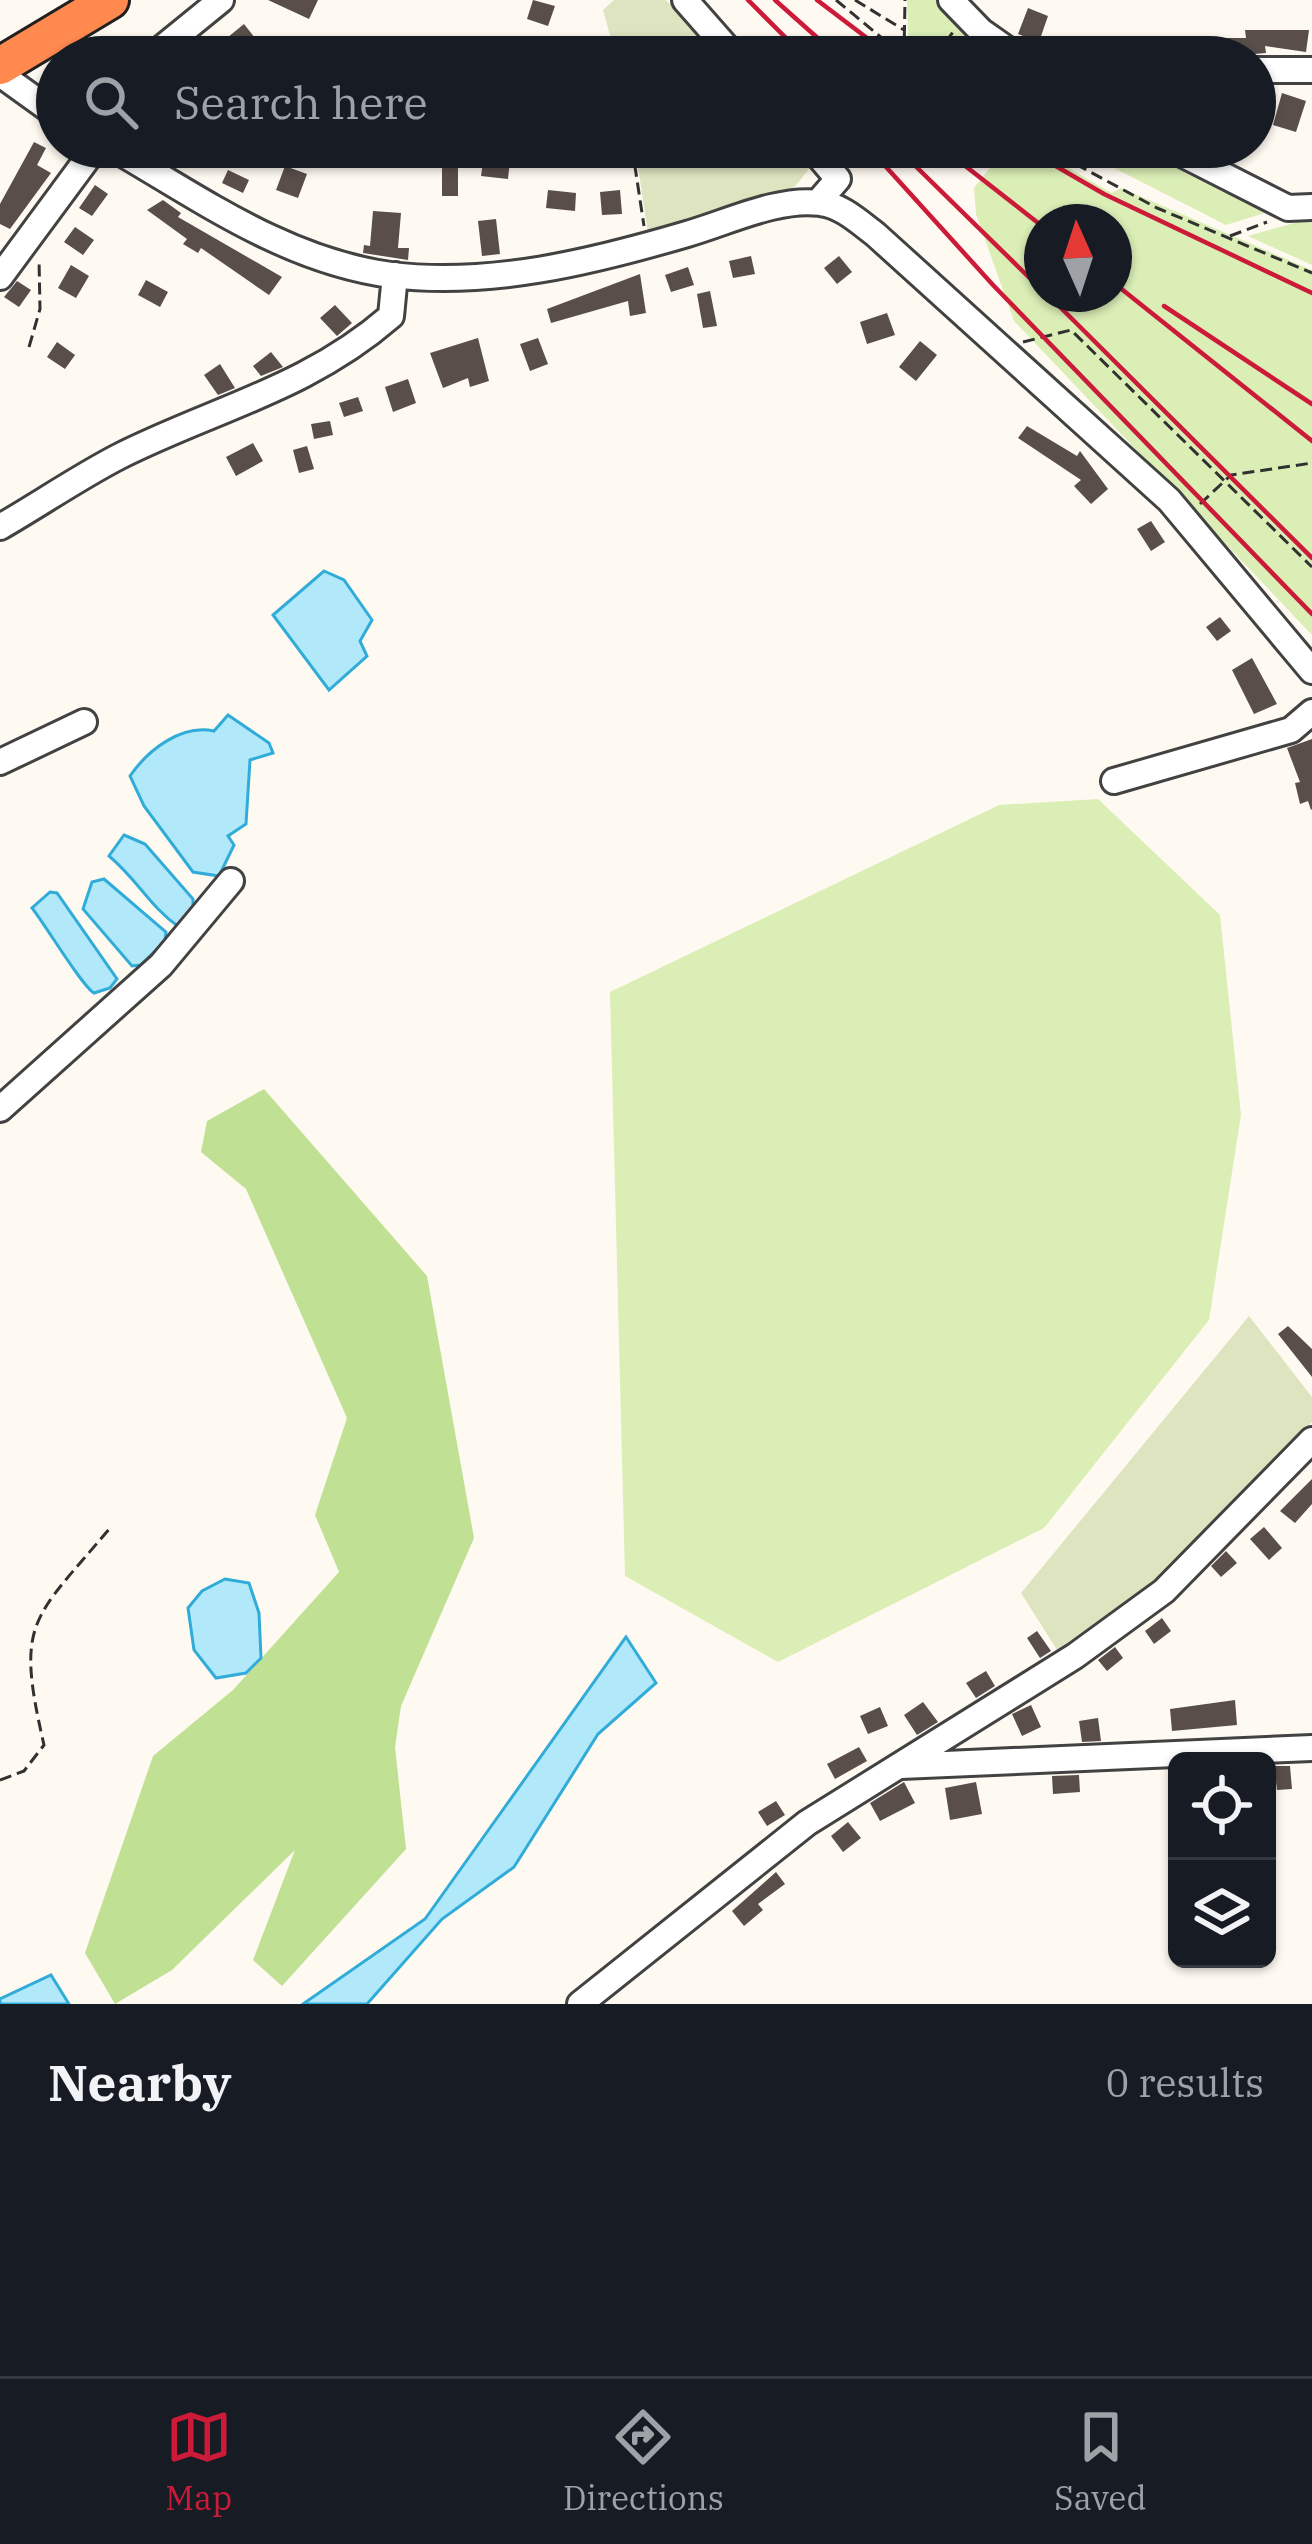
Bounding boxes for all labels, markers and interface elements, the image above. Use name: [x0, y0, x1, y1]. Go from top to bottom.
search box: [36, 36, 1276, 168]
icon: search: [78, 69, 144, 135]
text: Search here: [174, 73, 428, 131]
north arrow: [1024, 204, 1132, 312]
map controls: [1168, 1752, 1276, 1968]
button: locate: [1168, 1752, 1276, 1860]
button: layers: [1168, 1860, 1276, 1968]
text: Nearby: [48, 2049, 232, 2115]
text: 0 results: [1106, 2057, 1264, 2108]
tab: Map: [165, 2404, 232, 2519]
tab: Directions: [563, 2404, 724, 2519]
tab: Saved: [1054, 2404, 1147, 2519]

